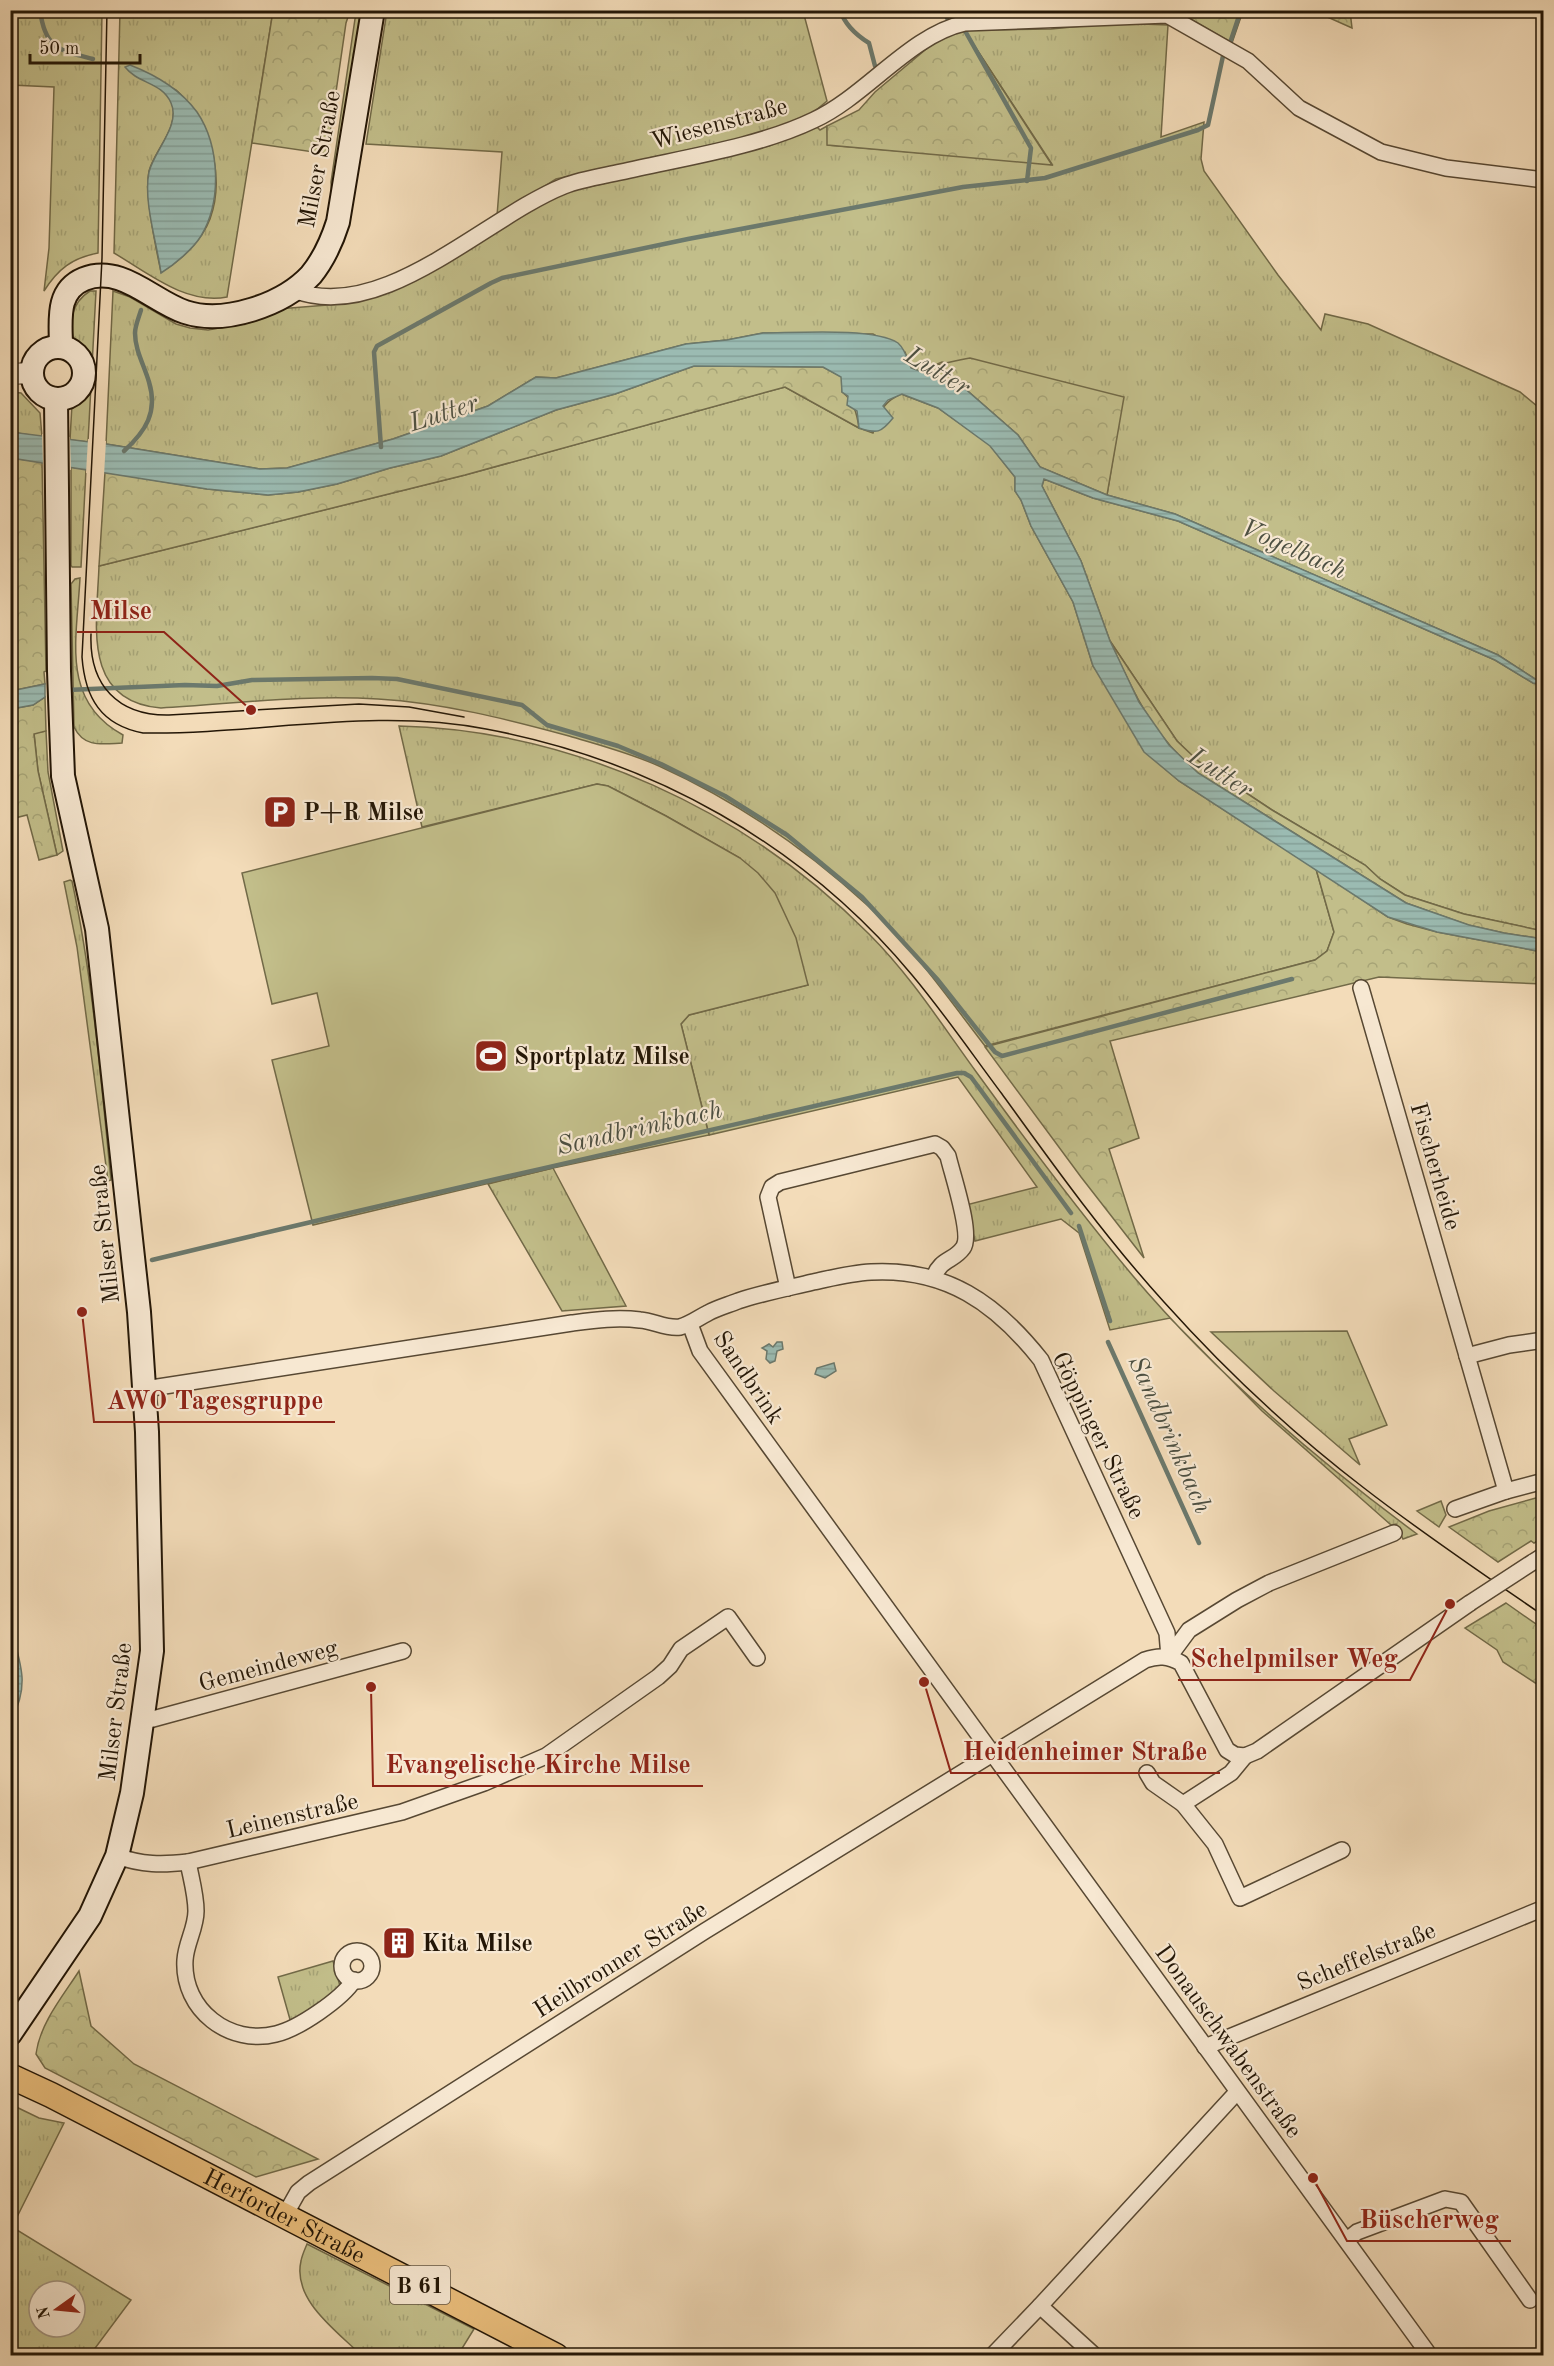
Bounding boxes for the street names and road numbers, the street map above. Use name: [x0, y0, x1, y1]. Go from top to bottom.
street label: Milser Straße: [296, 89, 346, 230]
street label: Wiesenstraße: [648, 95, 791, 155]
street label: Fischerheide: [1404, 1100, 1464, 1233]
street label: Milser Straße: [87, 1163, 125, 1305]
street label: Sandbrink: [708, 1327, 787, 1429]
street label: Göppinger Straße: [1046, 1349, 1148, 1523]
street label: Gemeindeweg: [196, 1637, 341, 1697]
street label: Milser Straße: [97, 1641, 137, 1783]
street label: Leinenstraße: [224, 1790, 361, 1844]
street label: Heilbronner Straße: [530, 1898, 712, 2024]
street label: Scheffelstraße: [1294, 1919, 1439, 1997]
street label: Donauschwabenstraße: [1149, 1941, 1305, 2143]
street label: Herforder Straße: [199, 2166, 368, 2269]
road number: B 61: [390, 2266, 450, 2304]

